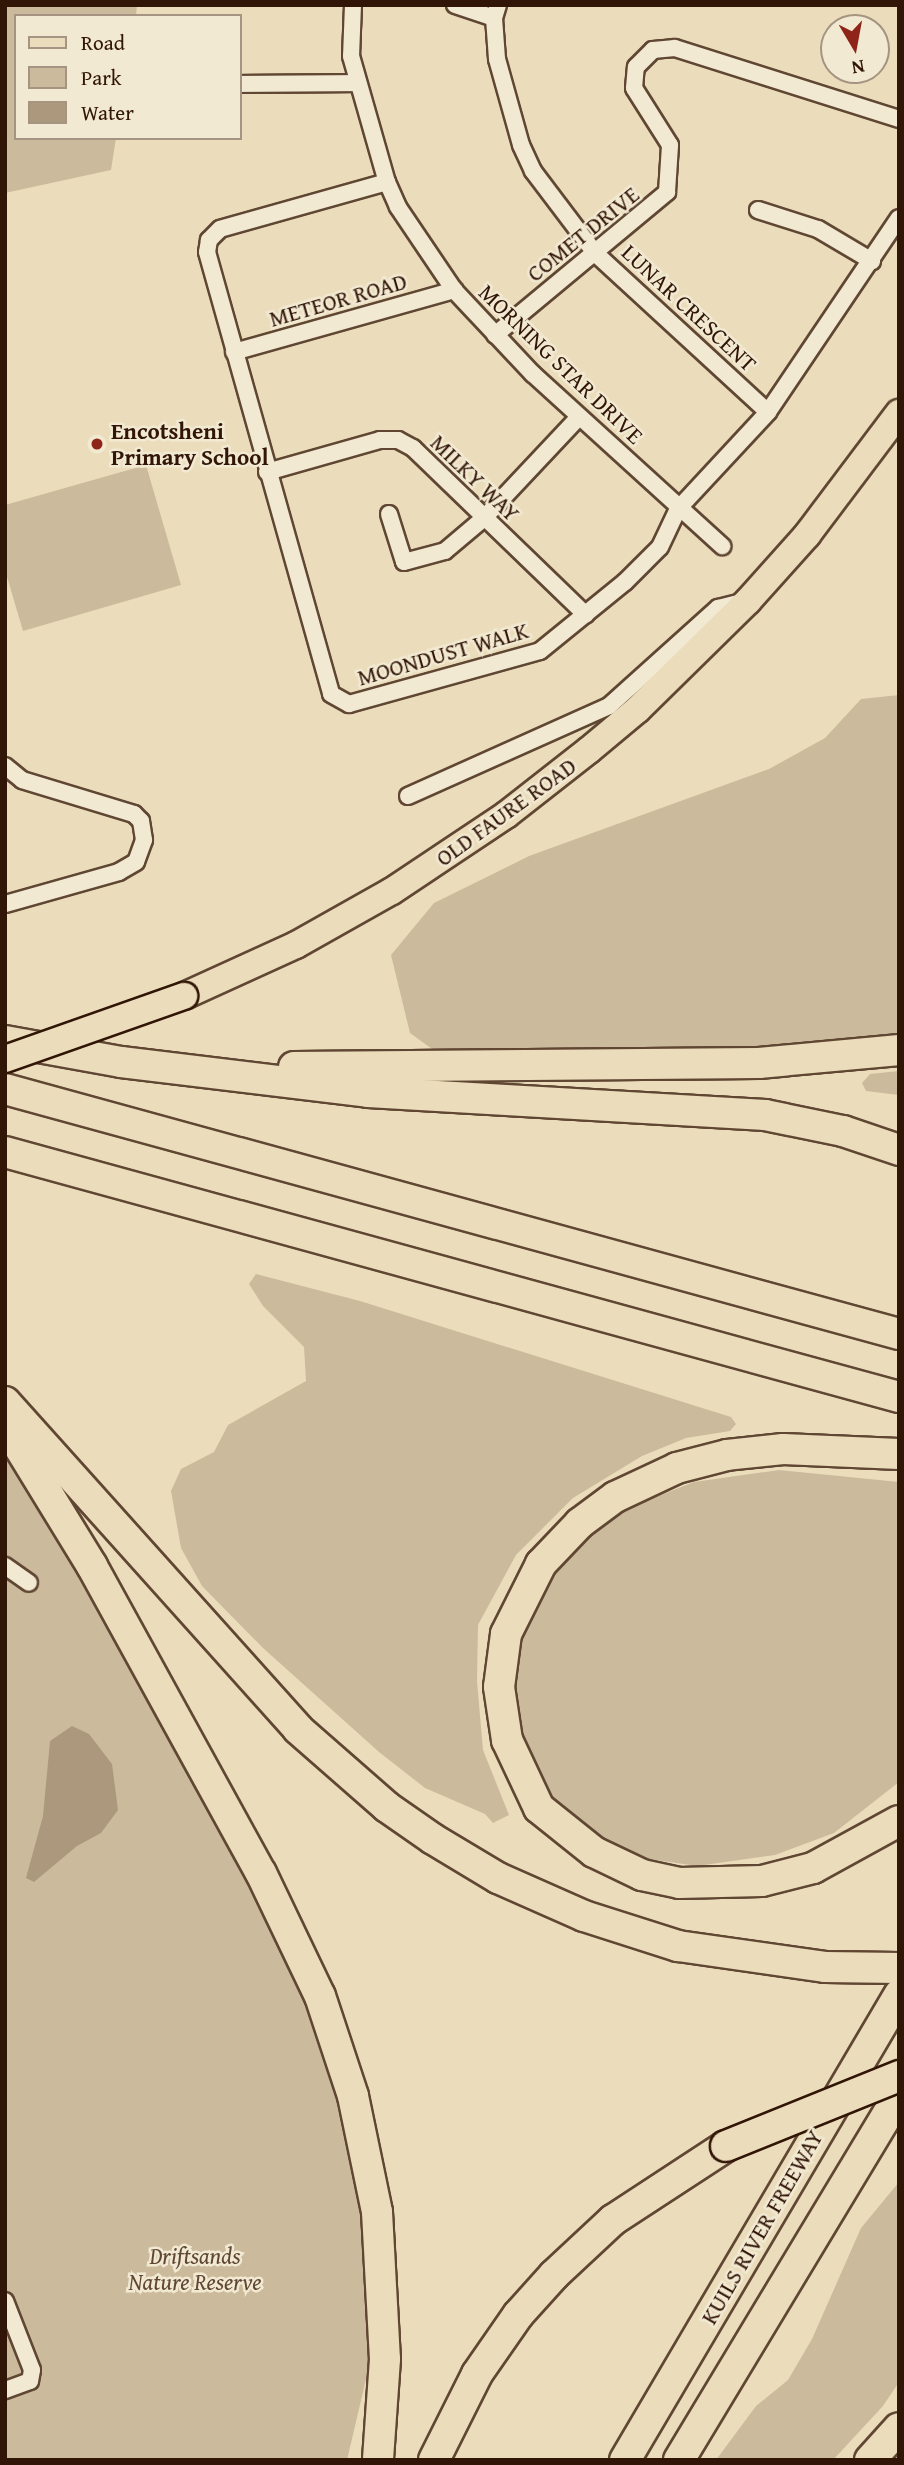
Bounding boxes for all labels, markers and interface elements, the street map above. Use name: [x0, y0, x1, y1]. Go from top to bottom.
legend: [14, 14, 242, 140]
north arrow: [820, 14, 890, 84]
text: Road: [81, 27, 125, 58]
text: N: [850, 53, 867, 83]
text: Park: [81, 62, 122, 93]
text: Water: [81, 97, 134, 128]
street label: COMET DRIVE: [522, 181, 644, 287]
street label: LUNAR CRESCENT: [616, 238, 762, 378]
street label: METEOR ROAD: [266, 267, 410, 333]
street label: MORNING STAR DRIVE: [473, 278, 649, 450]
place label: Encotsheni Primary School: [111, 417, 269, 471]
street label: MILKY WAY: [425, 429, 525, 527]
marker: Encotsheni Primary School: [89, 436, 105, 452]
street label: MOONDUST WALK: [354, 616, 532, 692]
street label: OLD FAURE ROAD: [431, 752, 581, 872]
street label: KUILS RIVER FREEWAY: [695, 2125, 829, 2329]
park label: Driftsands Nature Reserve: [129, 2242, 261, 2296]

